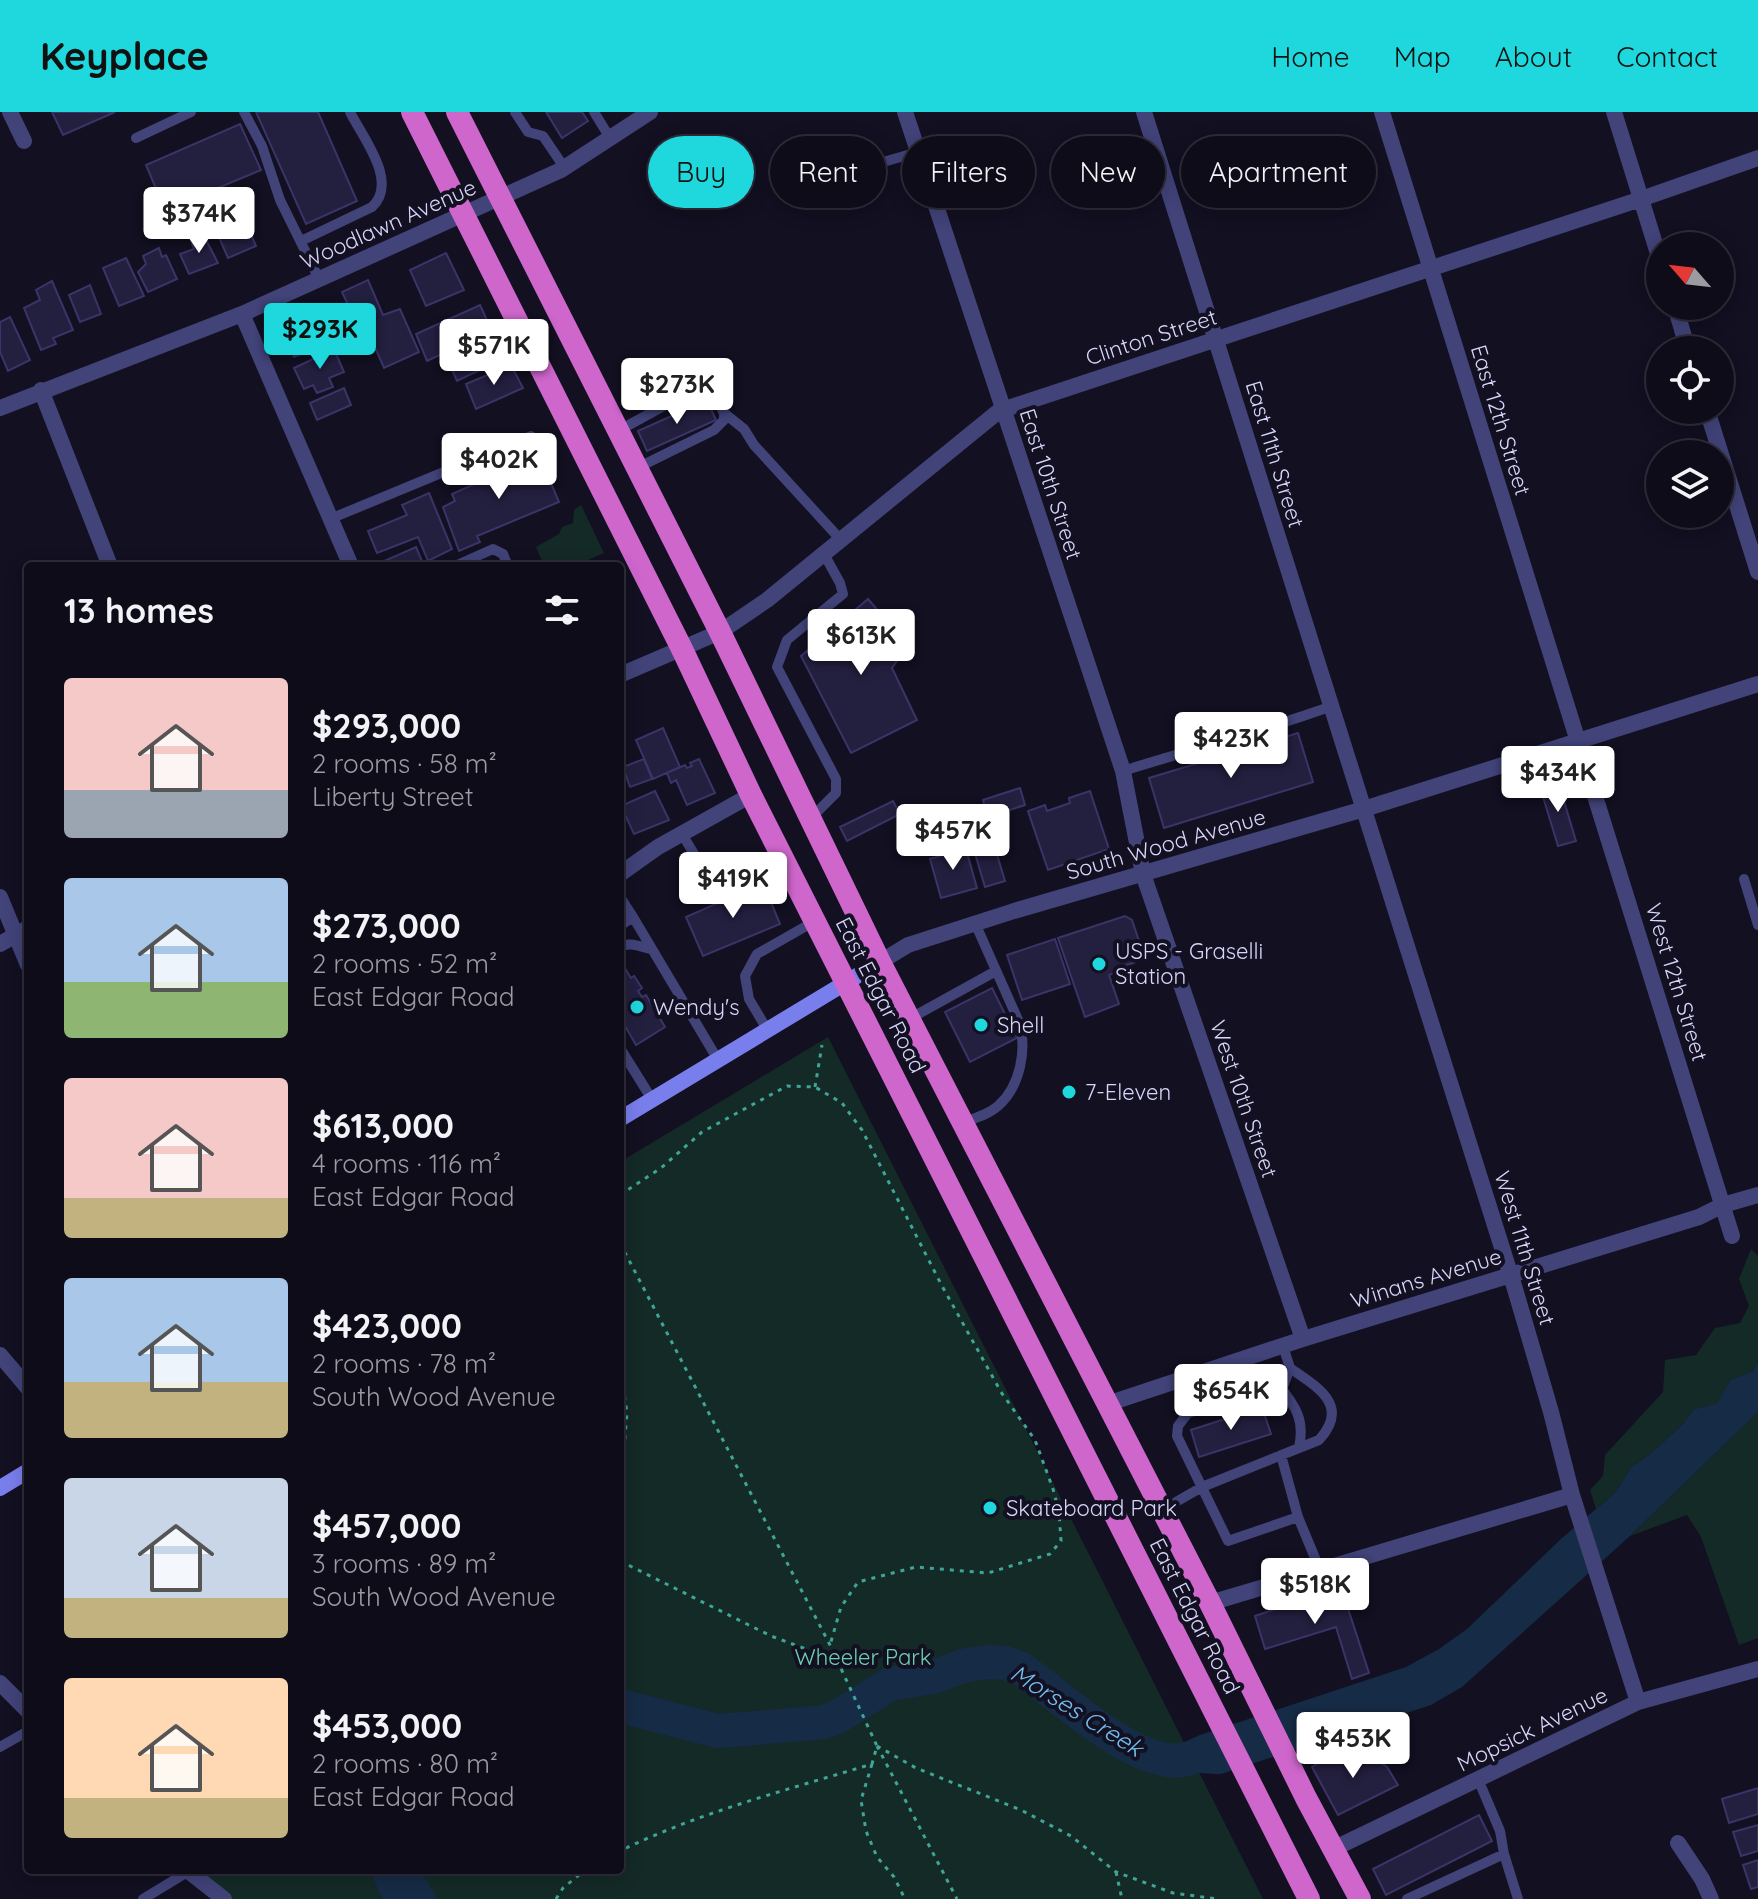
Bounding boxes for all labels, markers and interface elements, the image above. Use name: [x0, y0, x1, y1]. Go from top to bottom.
text: Keyplace: [40, 32, 209, 80]
text: Home: [1271, 39, 1350, 74]
text: Map: [1394, 39, 1451, 74]
text: About: [1495, 39, 1572, 74]
text: Contact: [1616, 39, 1718, 74]
chip: Buy: [648, 136, 754, 208]
chip: Rent: [770, 136, 886, 208]
chip: Filters: [902, 136, 1035, 208]
chip: New: [1051, 136, 1165, 208]
chip: Apartment: [1181, 136, 1376, 208]
street label: Woodlawn Avenue: [296, 173, 480, 275]
pin: $374K: [143, 187, 255, 255]
text: $374K: [161, 196, 237, 229]
north arrow: [1646, 232, 1734, 320]
map controls: [1646, 232, 1734, 528]
pin: $293K: [264, 303, 376, 371]
street label: Clinton Street: [1082, 303, 1220, 371]
text: $293K: [282, 312, 358, 345]
pin: $571K: [438, 319, 550, 387]
text: $571K: [458, 328, 530, 361]
button: locate: [1646, 336, 1734, 424]
street label: East 12th Street: [1465, 341, 1537, 499]
pin: $273K: [621, 358, 733, 426]
text: $273K: [639, 367, 715, 400]
street label: East 11th Street: [1239, 377, 1311, 531]
street label: East 10th Street: [1013, 405, 1089, 563]
pin: $402K: [443, 433, 555, 501]
button: layers: [1646, 440, 1734, 528]
text: $402K: [460, 442, 538, 475]
icon: filters: [540, 588, 584, 632]
text: 13 homes: [64, 589, 214, 632]
pin: $613K: [805, 609, 917, 677]
text: $613K: [826, 618, 896, 651]
text: $293,000: [312, 704, 461, 747]
icon: home: [128, 710, 224, 806]
pin: $423K: [1175, 712, 1287, 780]
text: $423K: [1193, 721, 1269, 754]
pin: $434K: [1502, 746, 1614, 814]
text: 2 rooms · 58 m²: [312, 747, 497, 780]
text: $434K: [1519, 755, 1597, 788]
text: Liberty Street: [312, 780, 474, 813]
street label: South Wood Avenue: [1063, 802, 1269, 886]
pin: $457K: [897, 804, 1009, 872]
text: $457K: [914, 813, 992, 846]
pin: $419K: [677, 852, 789, 920]
text: $419K: [697, 861, 769, 894]
street label: West 12th Street: [1640, 900, 1714, 1064]
text: $273,000: [312, 904, 461, 947]
icon: home: [128, 910, 224, 1006]
street label: East Edgar Road: [830, 912, 932, 1078]
place label: USPS - Graselli Station: [1115, 937, 1263, 990]
text: 2 rooms · 52 m²: [312, 947, 497, 980]
marker: USPS - Graselli Station: [1090, 955, 1108, 973]
text: East Edgar Road: [312, 980, 515, 1013]
place label: Wendy's: [653, 993, 739, 1021]
marker: Wendy's: [628, 998, 646, 1016]
place label: Shell: [997, 1011, 1044, 1039]
marker: Shell: [972, 1016, 990, 1034]
street label: West 10th Street: [1204, 1017, 1284, 1181]
place label: 7-Eleven: [1085, 1078, 1171, 1106]
marker: 7-Eleven: [1060, 1083, 1078, 1101]
text: $613,000: [312, 1104, 454, 1147]
icon: home: [128, 1110, 224, 1206]
text: 4 rooms · 116 m²: [312, 1147, 501, 1180]
street label: West 11th Street: [1488, 1168, 1562, 1328]
text: East Edgar Road: [312, 1180, 515, 1213]
street label: Winans Avenue: [1347, 1242, 1505, 1314]
text: $423,000: [312, 1304, 462, 1347]
icon: home: [128, 1310, 224, 1406]
text: 2 rooms · 78 m²: [312, 1347, 496, 1380]
pin: $654K: [1175, 1364, 1287, 1432]
text: $654K: [1192, 1373, 1270, 1406]
text: South Wood Avenue: [312, 1380, 556, 1413]
place label: Skateboard Park: [1006, 1494, 1177, 1522]
marker: Skateboard Park: [981, 1499, 999, 1517]
text: $457,000: [312, 1504, 462, 1547]
icon: home: [128, 1510, 224, 1606]
street label: East Edgar Road: [1144, 1533, 1246, 1699]
text: 3 rooms · 89 m²: [312, 1547, 496, 1580]
pin: $518K: [1259, 1558, 1371, 1626]
text: $518K: [1279, 1567, 1351, 1600]
text: South Wood Avenue: [312, 1580, 556, 1613]
park label: Wheeler Park: [795, 1643, 931, 1671]
water label: Morses Creek: [1005, 1657, 1151, 1764]
street label: Mopsick Avenue: [1452, 1680, 1612, 1778]
text: $453,000: [312, 1704, 462, 1747]
icon: home: [128, 1710, 224, 1806]
pin: $453K: [1297, 1712, 1409, 1780]
text: $453K: [1315, 1721, 1391, 1754]
text: 2 rooms · 80 m²: [312, 1747, 498, 1780]
text: East Edgar Road: [312, 1780, 515, 1813]

